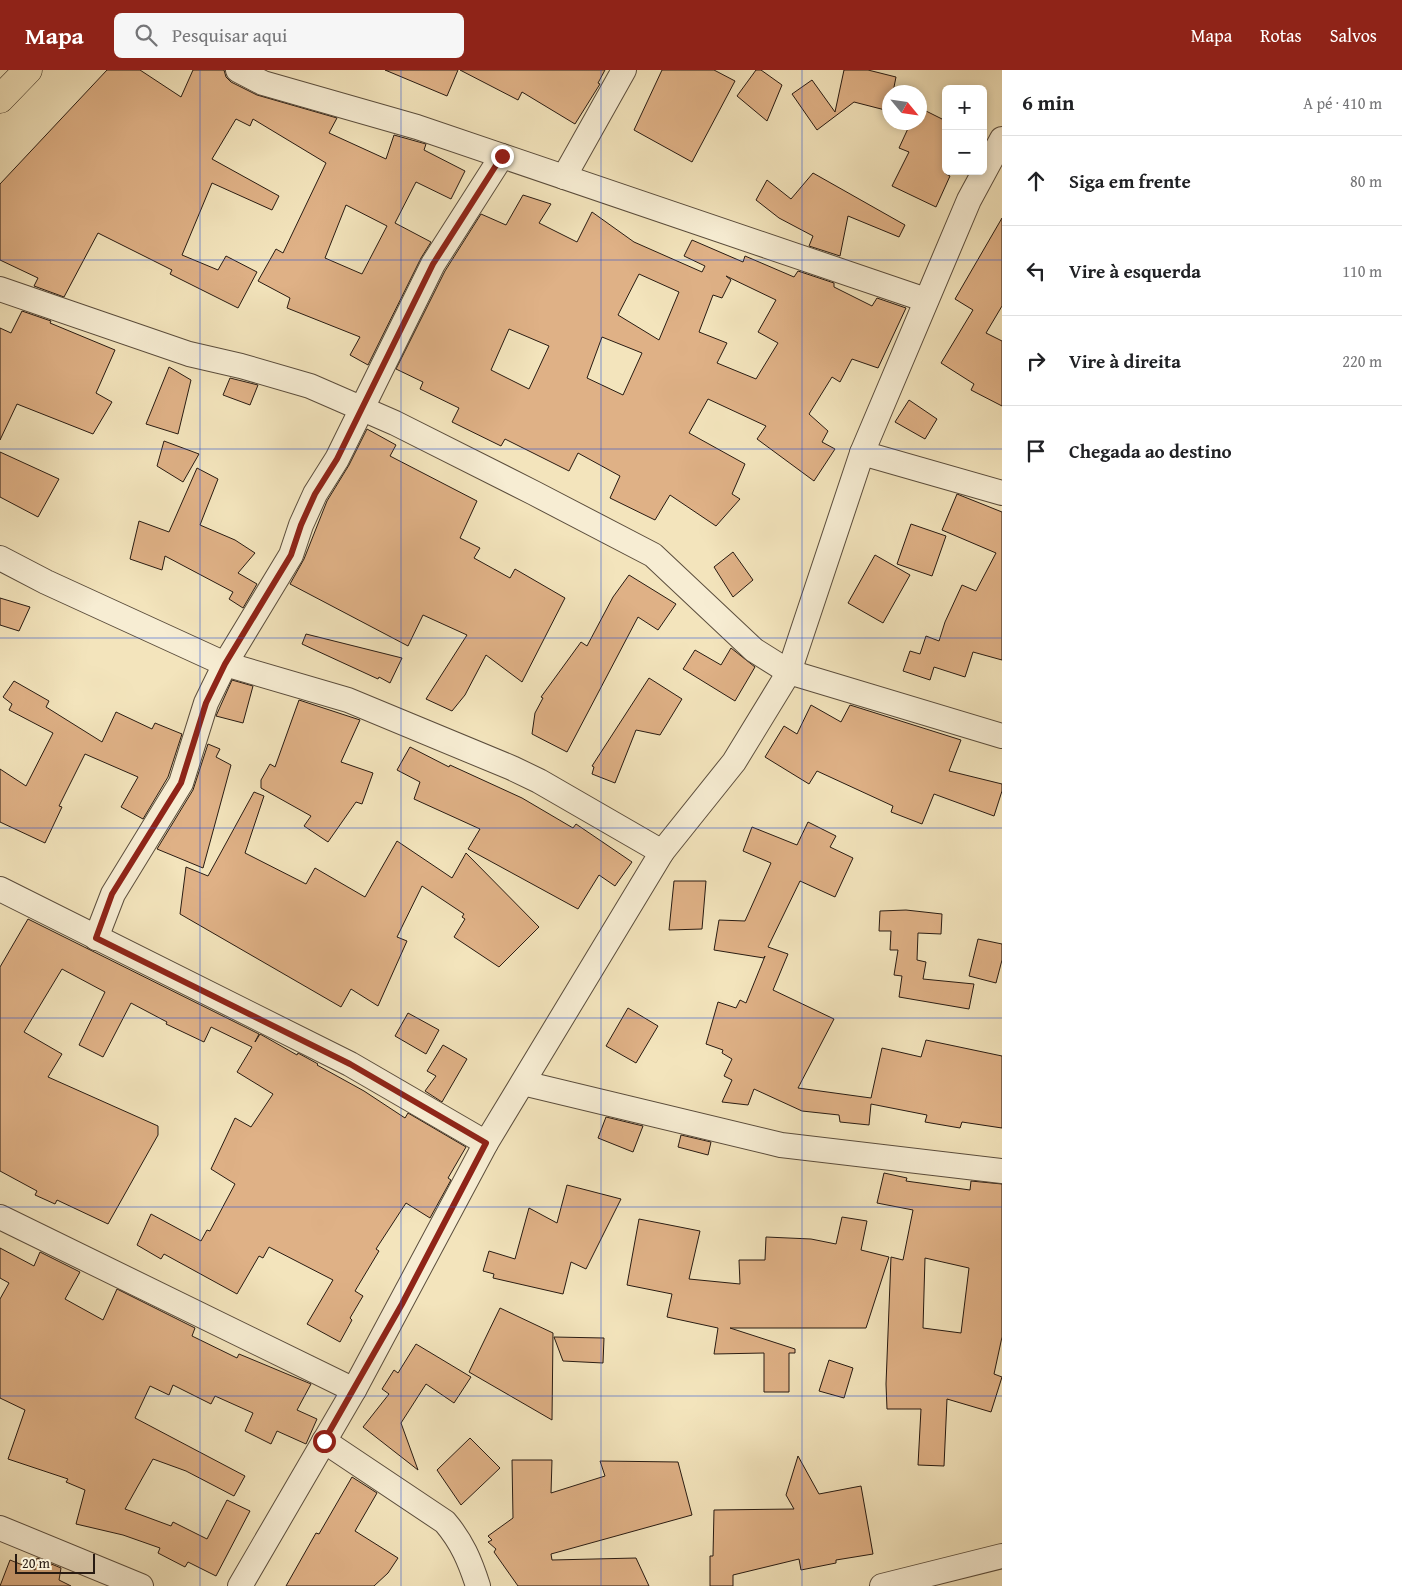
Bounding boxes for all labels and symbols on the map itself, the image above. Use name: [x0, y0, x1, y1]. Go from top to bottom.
north arrow: [882, 85, 927, 130]
route end: [491, 145, 514, 168]
route start: [313, 1430, 336, 1453]
scale bar: [15, 1551, 95, 1574]

